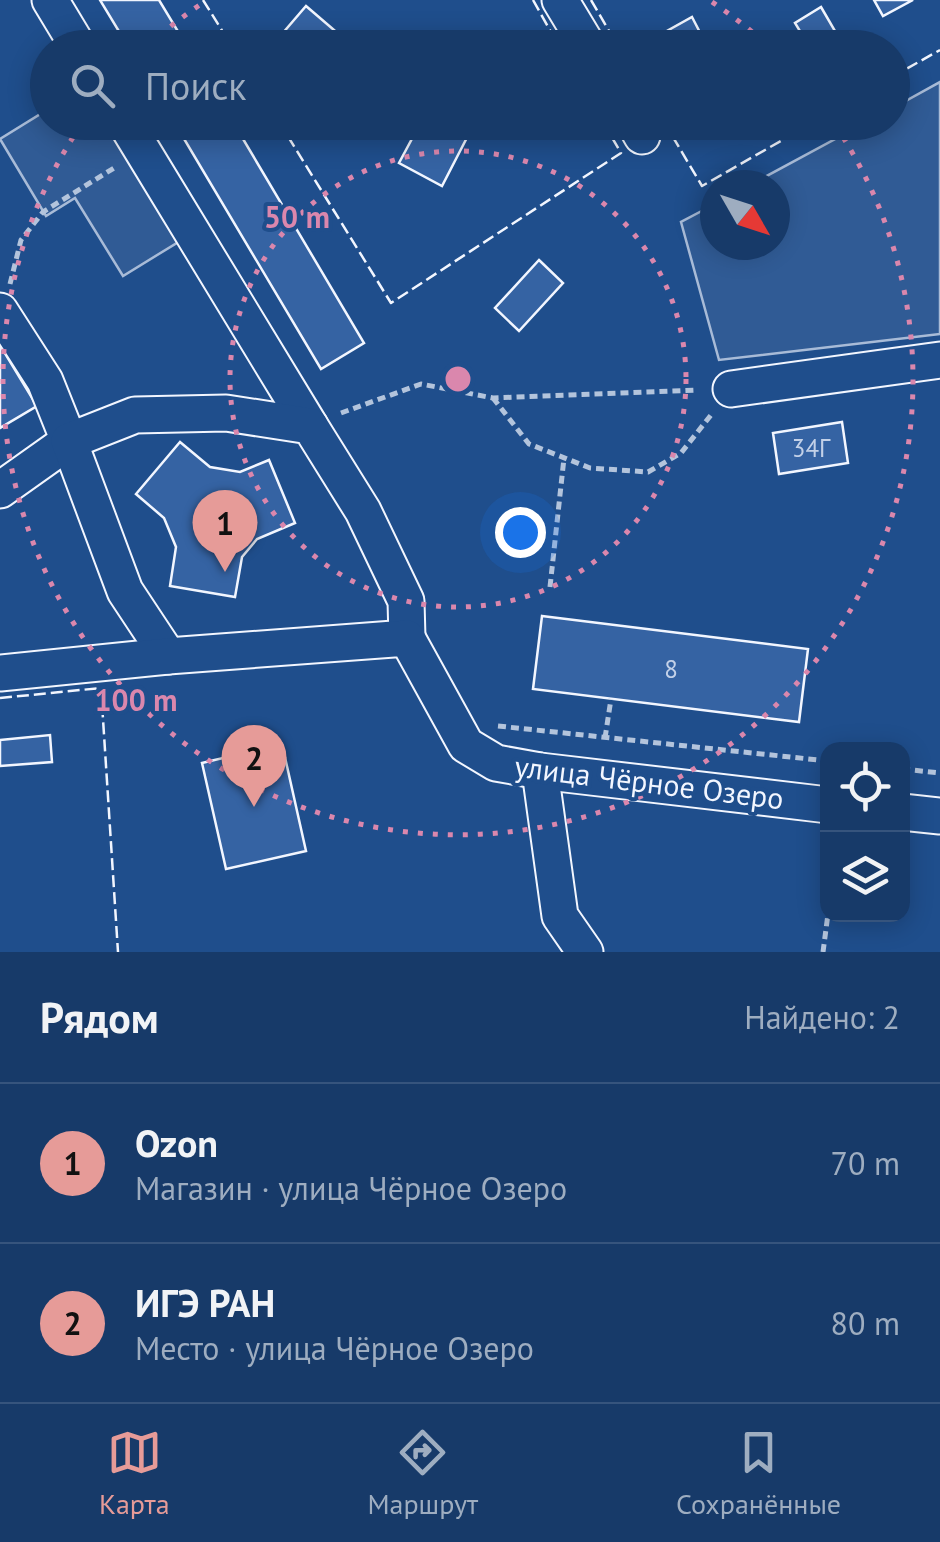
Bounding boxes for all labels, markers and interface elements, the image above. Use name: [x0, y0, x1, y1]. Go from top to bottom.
search box: [30, 30, 910, 140]
icon: search: [65, 58, 120, 113]
text: Поиск: [145, 61, 246, 110]
north arrow: [700, 170, 790, 260]
text: 50 m: [264, 197, 330, 236]
centre of rings: [440, 361, 476, 397]
house number: 34Г: [792, 432, 831, 464]
pin: 1: [192, 490, 258, 572]
your location: [495, 507, 546, 558]
house number: 8: [664, 653, 678, 685]
text: 100 m: [95, 680, 177, 719]
pin: 2: [222, 724, 286, 807]
map controls: [820, 742, 910, 922]
button: locate: [820, 742, 910, 832]
street label: улица Чёрное Озеро: [512, 746, 786, 817]
button: layers: [820, 832, 910, 922]
text: Рядом: [40, 990, 159, 1045]
text: Найдено: 2: [744, 996, 900, 1038]
text: Ozon: [135, 1118, 218, 1167]
text: 1: [63, 1142, 82, 1184]
text: 70 m: [831, 1142, 900, 1184]
text: Магазин · улица Чёрное Озеро: [135, 1167, 567, 1209]
text: ИГЭ РАН: [135, 1278, 275, 1327]
text: 2: [63, 1302, 82, 1344]
text: 80 m: [831, 1302, 900, 1344]
text: Место · улица Чёрное Озеро: [135, 1327, 534, 1369]
tab: Карта: [99, 1425, 170, 1522]
tab: Маршрут: [367, 1425, 478, 1522]
tab: Сохранённые: [676, 1425, 841, 1522]

